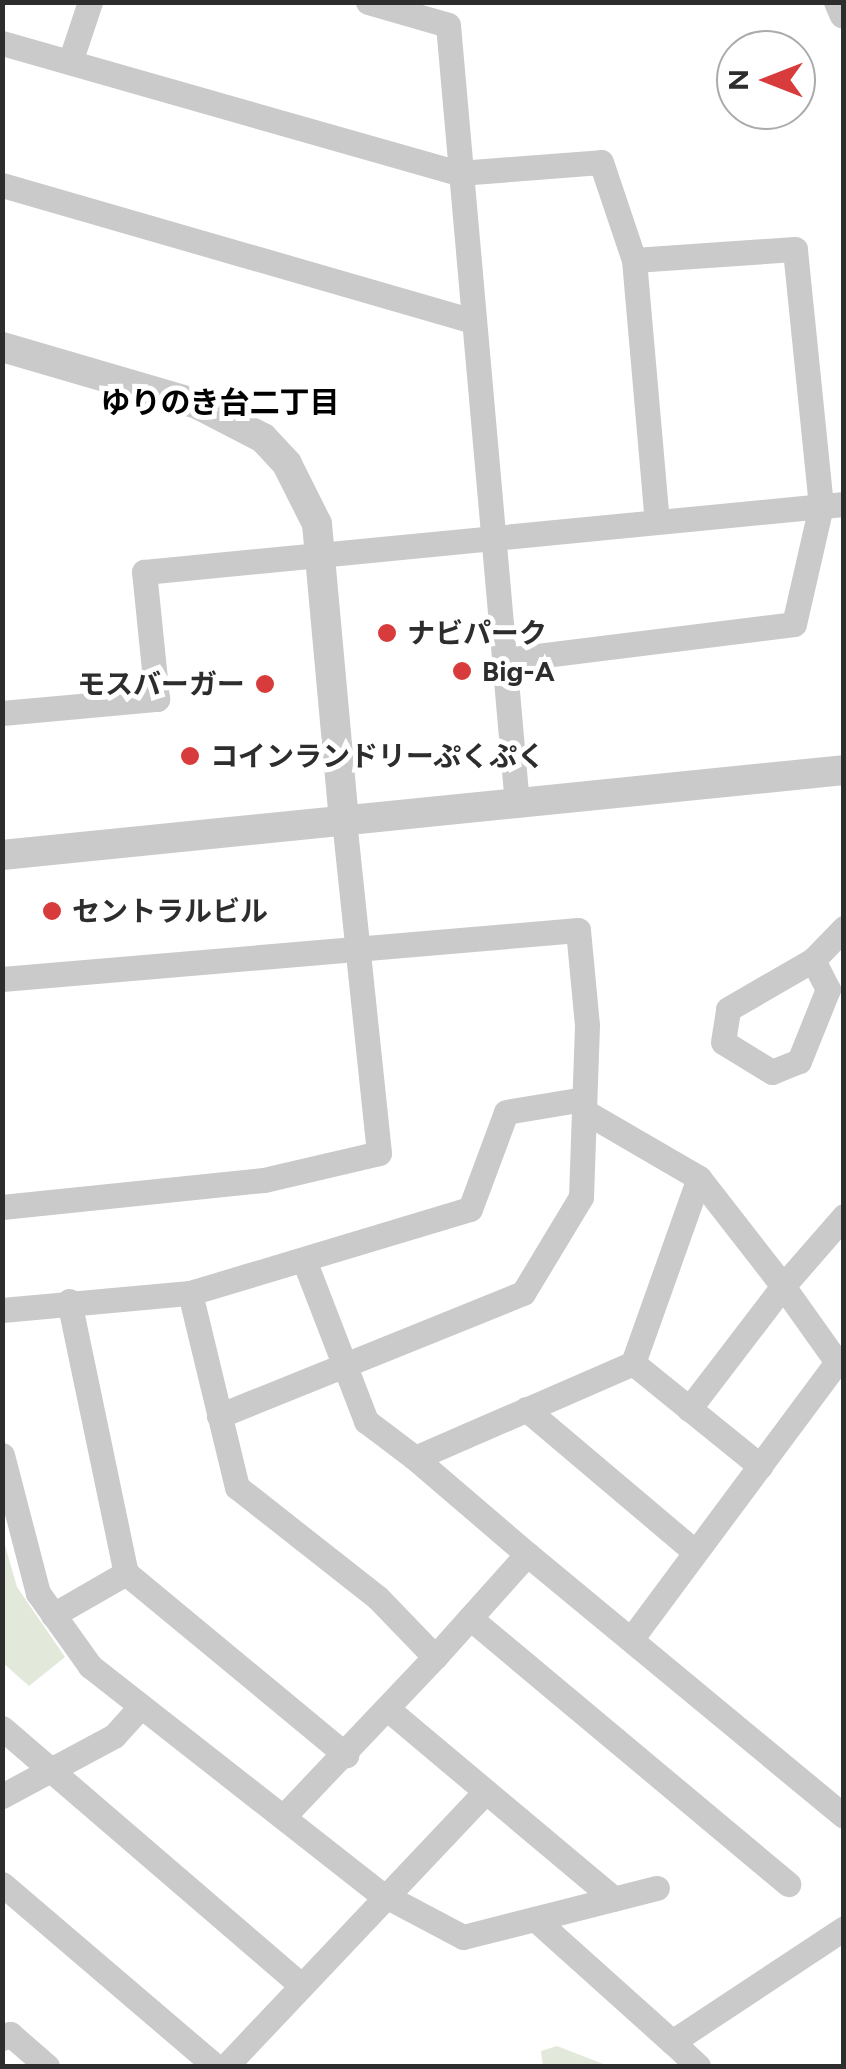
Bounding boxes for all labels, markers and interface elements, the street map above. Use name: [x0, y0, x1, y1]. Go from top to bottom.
north arrow: [716, 30, 816, 130]
text: N: [721, 69, 755, 91]
district label: ゆりのき台二丁目: [100, 385, 340, 421]
place label: ナビパーク: [407, 616, 547, 650]
marker: ナビパーク: [376, 622, 398, 644]
place label: Big-A: [482, 654, 555, 688]
marker: Big-A: [451, 660, 473, 682]
place label: モスバーガー: [77, 667, 245, 701]
marker: モスバーガー: [254, 673, 276, 695]
place label: コインランドリーぷくぷく: [210, 739, 546, 773]
marker: コインランドリーぷくぷく: [179, 745, 201, 767]
place label: セントラルビル: [72, 894, 268, 928]
marker: セントラルビル: [41, 900, 63, 922]

